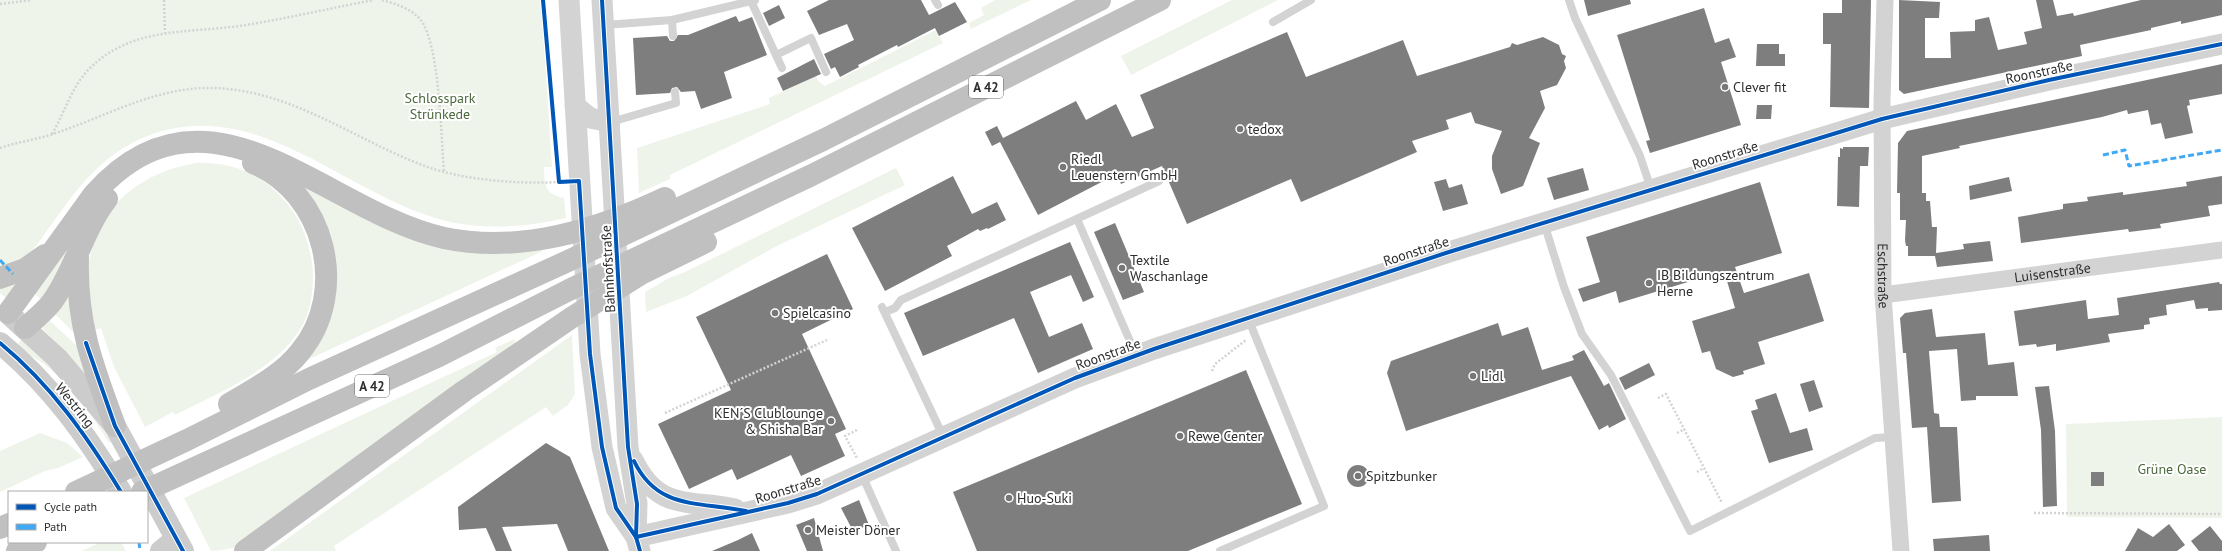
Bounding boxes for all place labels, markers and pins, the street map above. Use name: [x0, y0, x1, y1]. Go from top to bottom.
place label: Clever fit: [1733, 78, 1787, 96]
marker: Clever fit: [1720, 82, 1730, 92]
place label: tedox: [1248, 120, 1282, 138]
marker: tedox: [1235, 124, 1245, 134]
place label: Riedl Leuenstern GmbH: [1071, 150, 1178, 184]
marker: Riedl Leuenstern GmbH: [1058, 162, 1068, 172]
place label: Textile Waschanlage: [1130, 251, 1208, 285]
marker: Textile Waschanlage: [1117, 263, 1127, 273]
place label: IB Bildungszentrum Herne: [1657, 266, 1774, 300]
marker: IB Bildungszentrum Herne: [1644, 278, 1654, 288]
place label: Spielcasino: [783, 304, 851, 322]
marker: Spielcasino: [770, 308, 780, 318]
place label: Lidl: [1481, 367, 1504, 385]
marker: Lidl: [1468, 371, 1478, 381]
place label: KEN´S Clublounge & Shisha Bar: [714, 404, 823, 438]
marker: KEN´S Clublounge & Shisha Bar: [826, 416, 836, 426]
place label: Rewe Center: [1188, 427, 1263, 445]
marker: Rewe Center: [1175, 431, 1185, 441]
place label: Spitzbunker: [1366, 467, 1437, 485]
marker: Spitzbunker: [1353, 471, 1363, 481]
place label: Huo-Suki: [1017, 489, 1072, 507]
marker: Huo-Suki: [1004, 493, 1014, 503]
place label: Meister Döner: [816, 521, 900, 539]
marker: Meister Döner: [803, 525, 813, 535]

